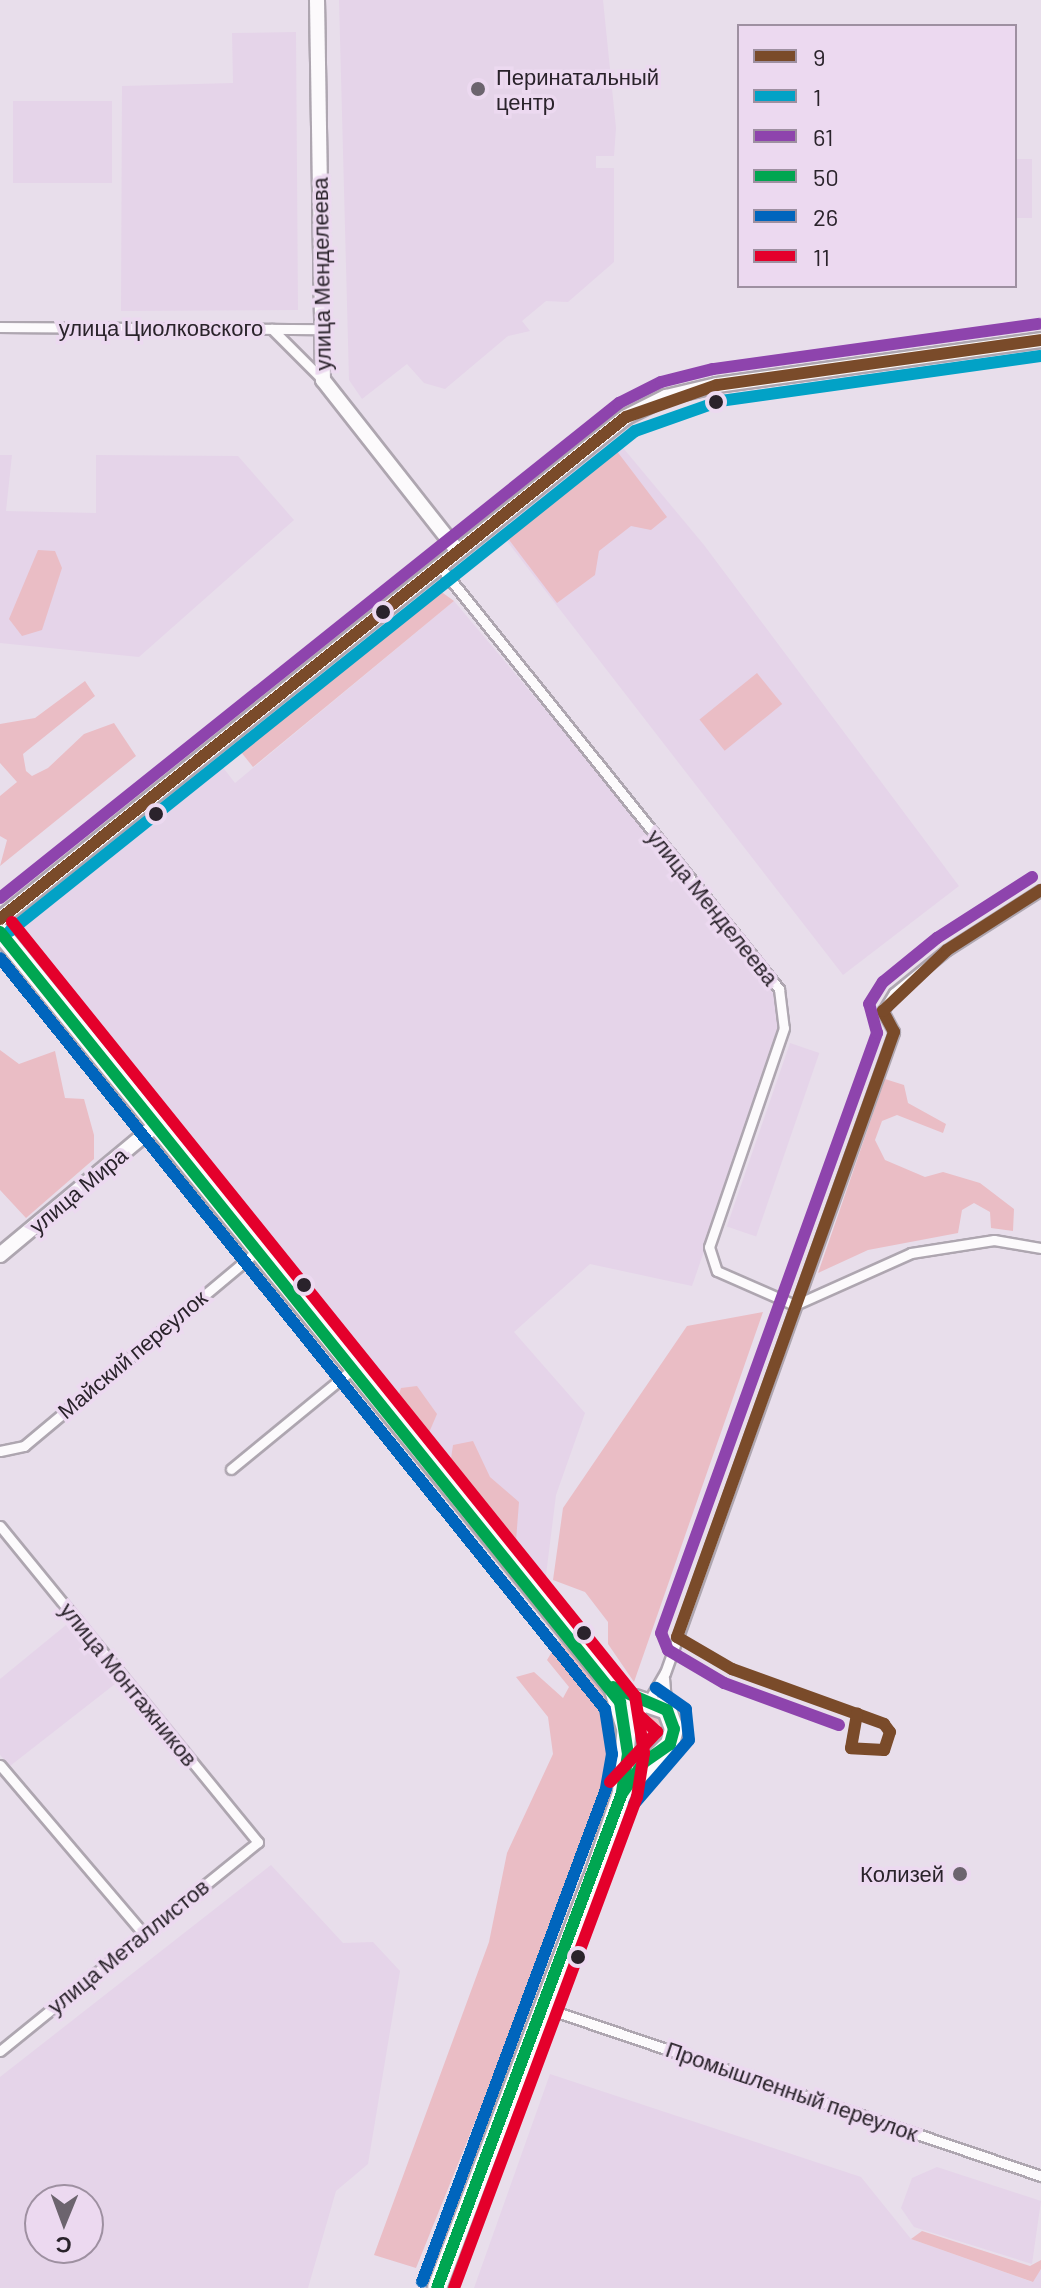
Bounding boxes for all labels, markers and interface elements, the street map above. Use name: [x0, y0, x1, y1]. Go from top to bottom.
legend: [737, 24, 1017, 288]
text: 9: [813, 42, 826, 71]
place label: Перинатальный центр: [496, 63, 659, 114]
marker: Перинатальный центр: [467, 78, 489, 100]
text: 1: [813, 82, 821, 111]
text: 61: [813, 122, 833, 151]
text: 50: [813, 162, 839, 191]
street label: улица Менделеева: [306, 177, 336, 371]
text: 26: [813, 202, 838, 231]
text: 11: [813, 242, 830, 271]
street label: улица Циолковского: [59, 315, 263, 341]
unlabelled marker: [708, 394, 724, 410]
unlabelled marker: [375, 604, 391, 620]
unlabelled marker: [148, 806, 164, 822]
street label: улица Менделеева: [642, 824, 784, 990]
street label: улица Мира: [24, 1141, 132, 1239]
unlabelled marker: [296, 1277, 312, 1293]
street label: Майский переулок: [52, 1284, 212, 1424]
street label: улица Монтажников: [55, 1597, 203, 1771]
unlabelled marker: [576, 1625, 592, 1641]
place label: Колизей: [860, 1861, 944, 1887]
marker: Колизей: [951, 1865, 969, 1883]
street label: улица Металлистов: [42, 1873, 214, 2019]
unlabelled marker: [570, 1949, 586, 1965]
street label: Промышленный переулок: [663, 2035, 921, 2147]
north arrow: [24, 2184, 104, 2264]
text: С: [55, 2233, 72, 2259]

